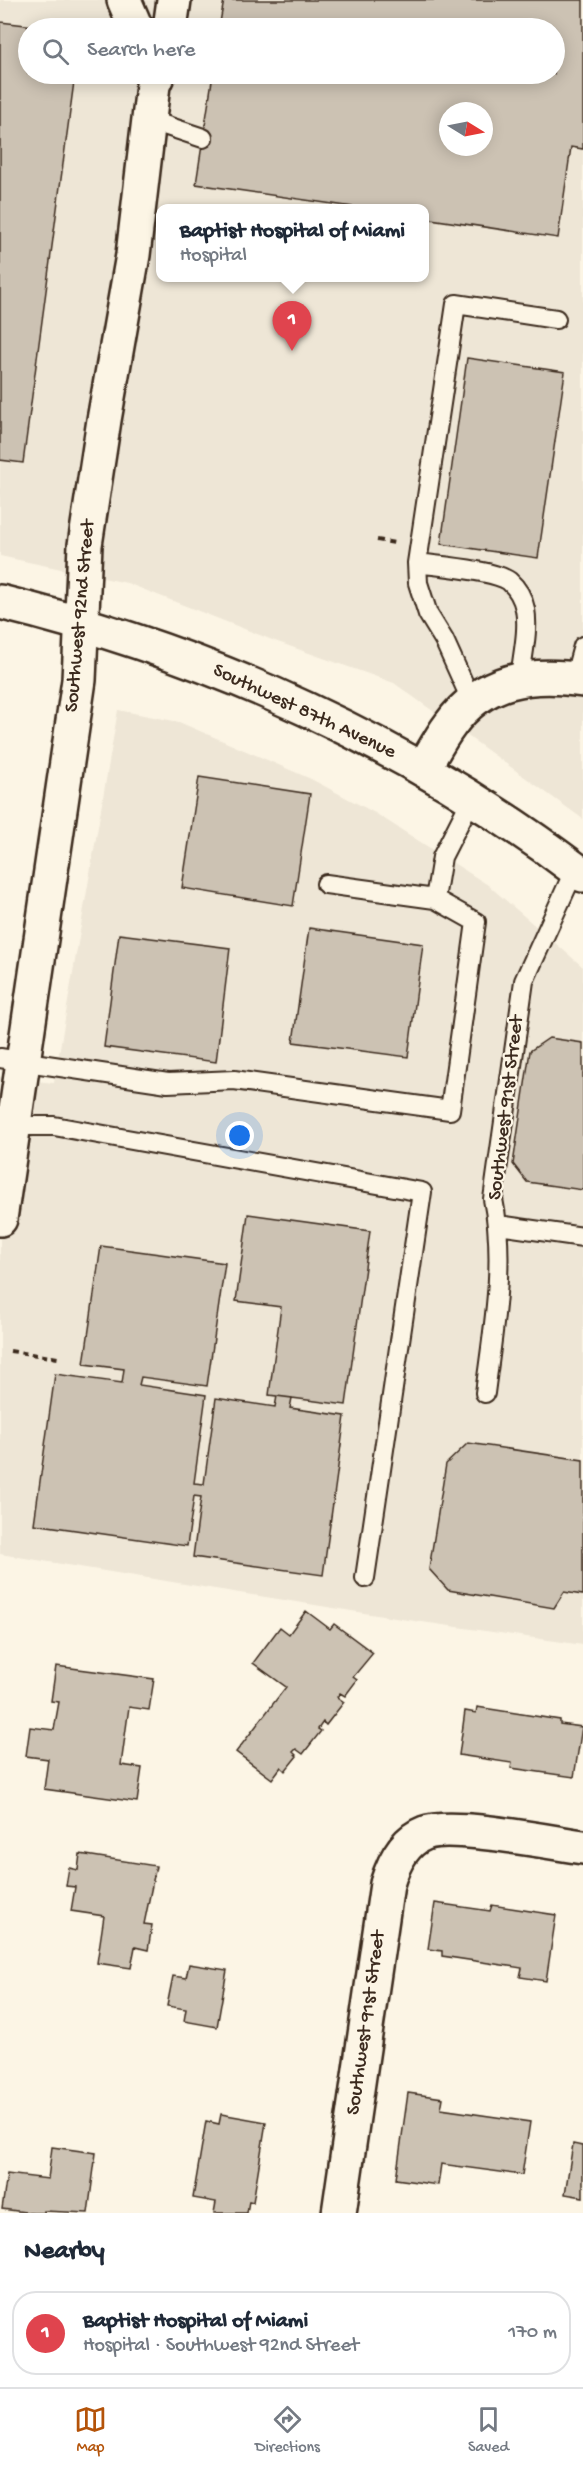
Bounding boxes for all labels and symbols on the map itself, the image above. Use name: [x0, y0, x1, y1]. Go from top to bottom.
north arrow: [439, 102, 493, 156]
pin: 1: [272, 302, 312, 351]
street label: Southwest 92nd Street: [61, 517, 101, 713]
street label: Southwest 87th Avenue: [209, 659, 400, 765]
street label: Southwest 91st Street: [484, 1013, 530, 1202]
your location: [225, 1121, 254, 1150]
street label: Southwest 91st Street: [343, 1928, 392, 2117]

